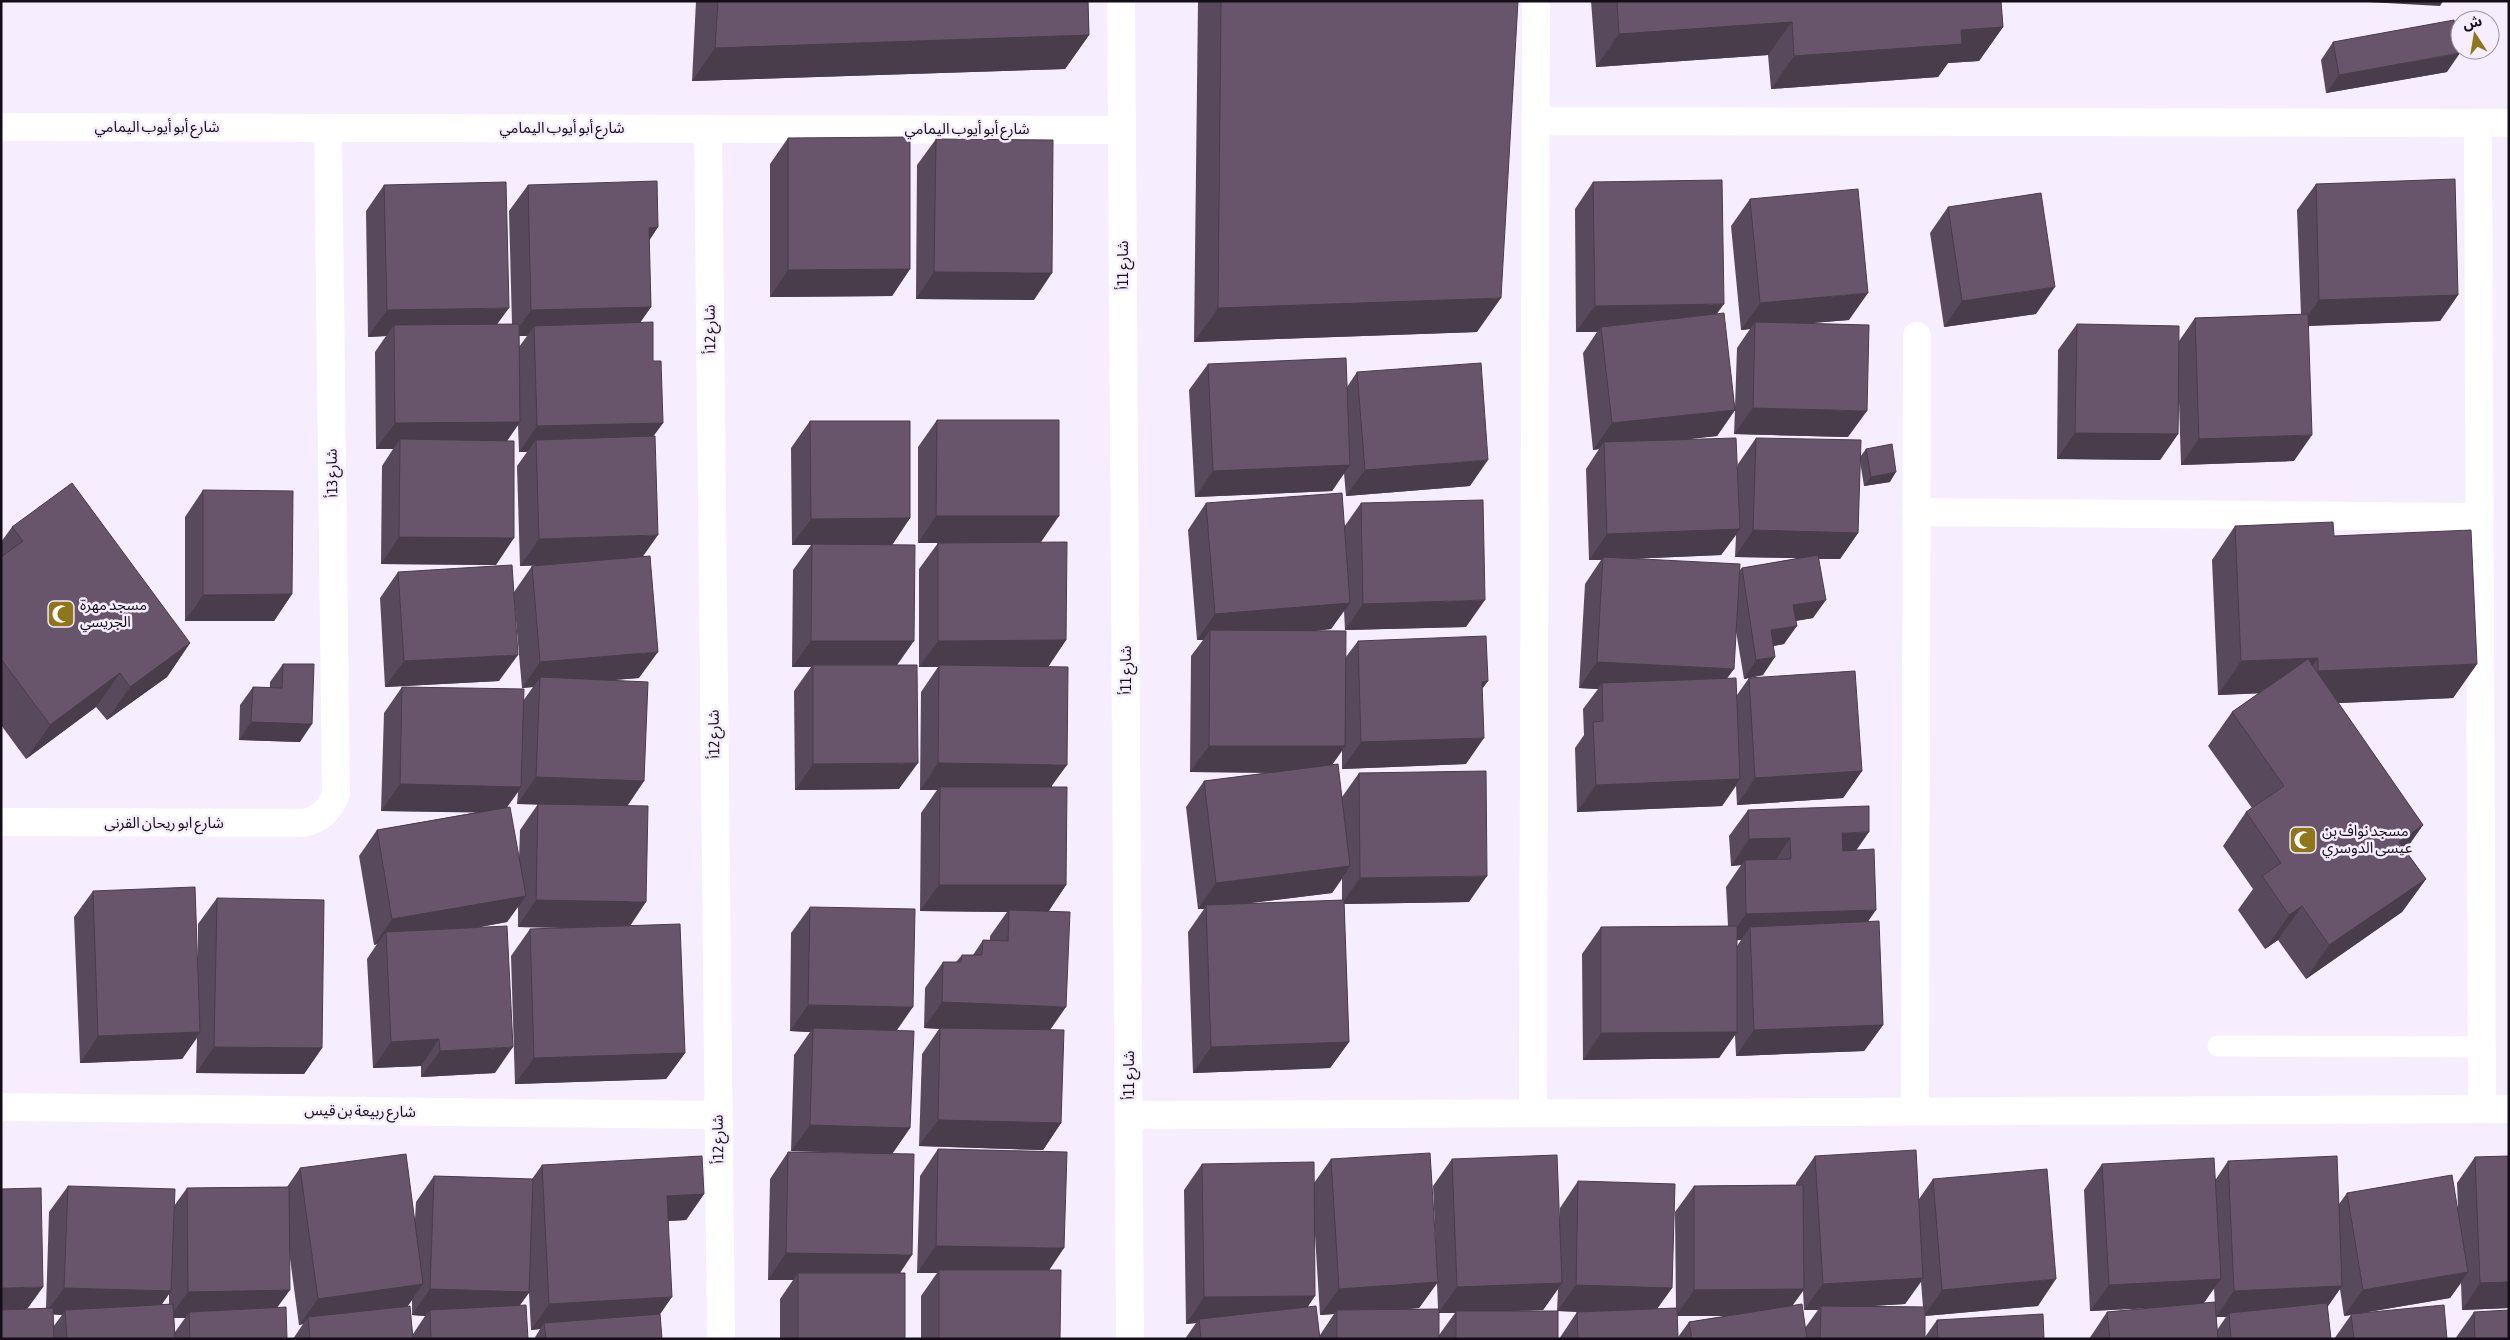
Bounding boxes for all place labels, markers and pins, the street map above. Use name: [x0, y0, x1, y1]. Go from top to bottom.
place label: مسجد مهرة الجريسي: [80, 596, 147, 633]
mosque icon: مسجد مهرة الجريسي: [46, 599, 76, 629]
place label: مسجد نواف بن عيسى الدوسري: [2322, 822, 2413, 859]
mosque icon: مسجد نواف بن عيسى الدوسري: [2288, 825, 2318, 855]

